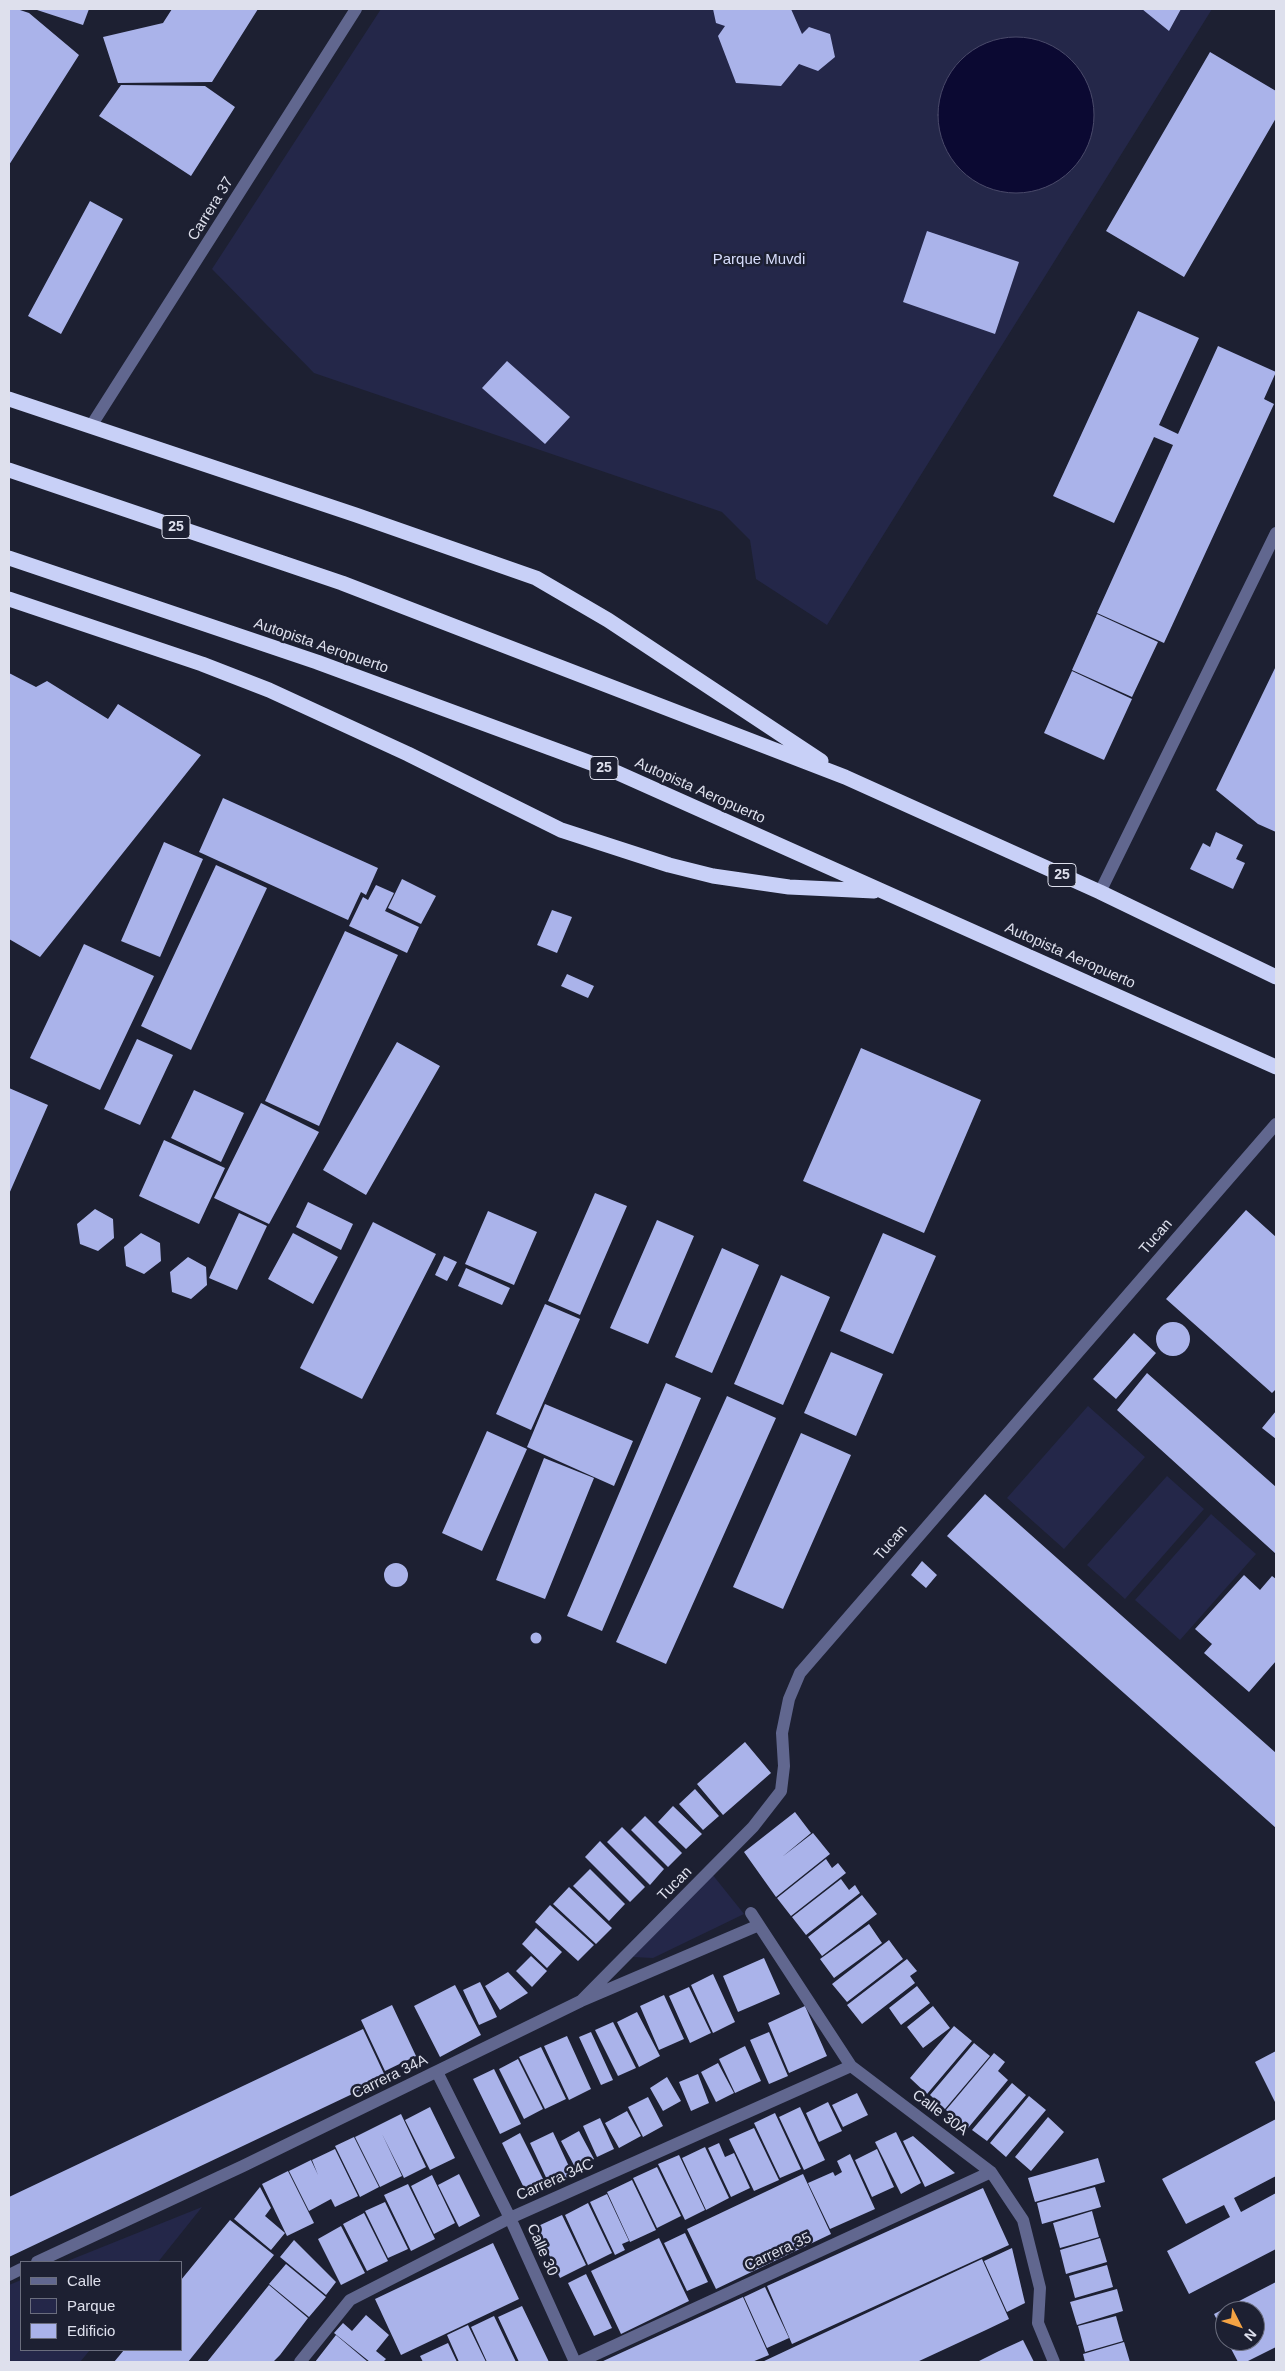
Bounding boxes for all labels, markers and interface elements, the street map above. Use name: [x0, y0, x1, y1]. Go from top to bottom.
street label: Carrera 37: [184, 174, 238, 244]
park label: Parque Muvdi: [713, 251, 805, 269]
road number: 25: [162, 516, 190, 538]
street label: Autopista Aeropuerto: [251, 615, 391, 677]
street label: Autopista Aeropuerto: [632, 754, 768, 828]
road number: 25: [590, 756, 618, 780]
road number: 25: [1048, 864, 1076, 886]
street label: Autopista Aeropuerto: [1002, 919, 1138, 993]
street label: Tucan: [1136, 1216, 1176, 1258]
street label: Tucan: [871, 1522, 911, 1564]
street label: Tucan: [654, 1863, 696, 1905]
street label: Carrera 34A: [349, 2051, 431, 2103]
street label: Calle 30A: [909, 2086, 971, 2140]
street label: Carrera 34C: [514, 2155, 596, 2205]
street label: Calle 30: [523, 2221, 561, 2279]
street label: Carrera 35: [742, 2229, 814, 2275]
legend: [20, 2261, 182, 2351]
text: Calle: [67, 2272, 101, 2289]
text: Parque: [67, 2297, 115, 2314]
north arrow: [1215, 2301, 1265, 2351]
text: Edificio: [67, 2322, 115, 2339]
text: N: [1241, 2326, 1260, 2344]

